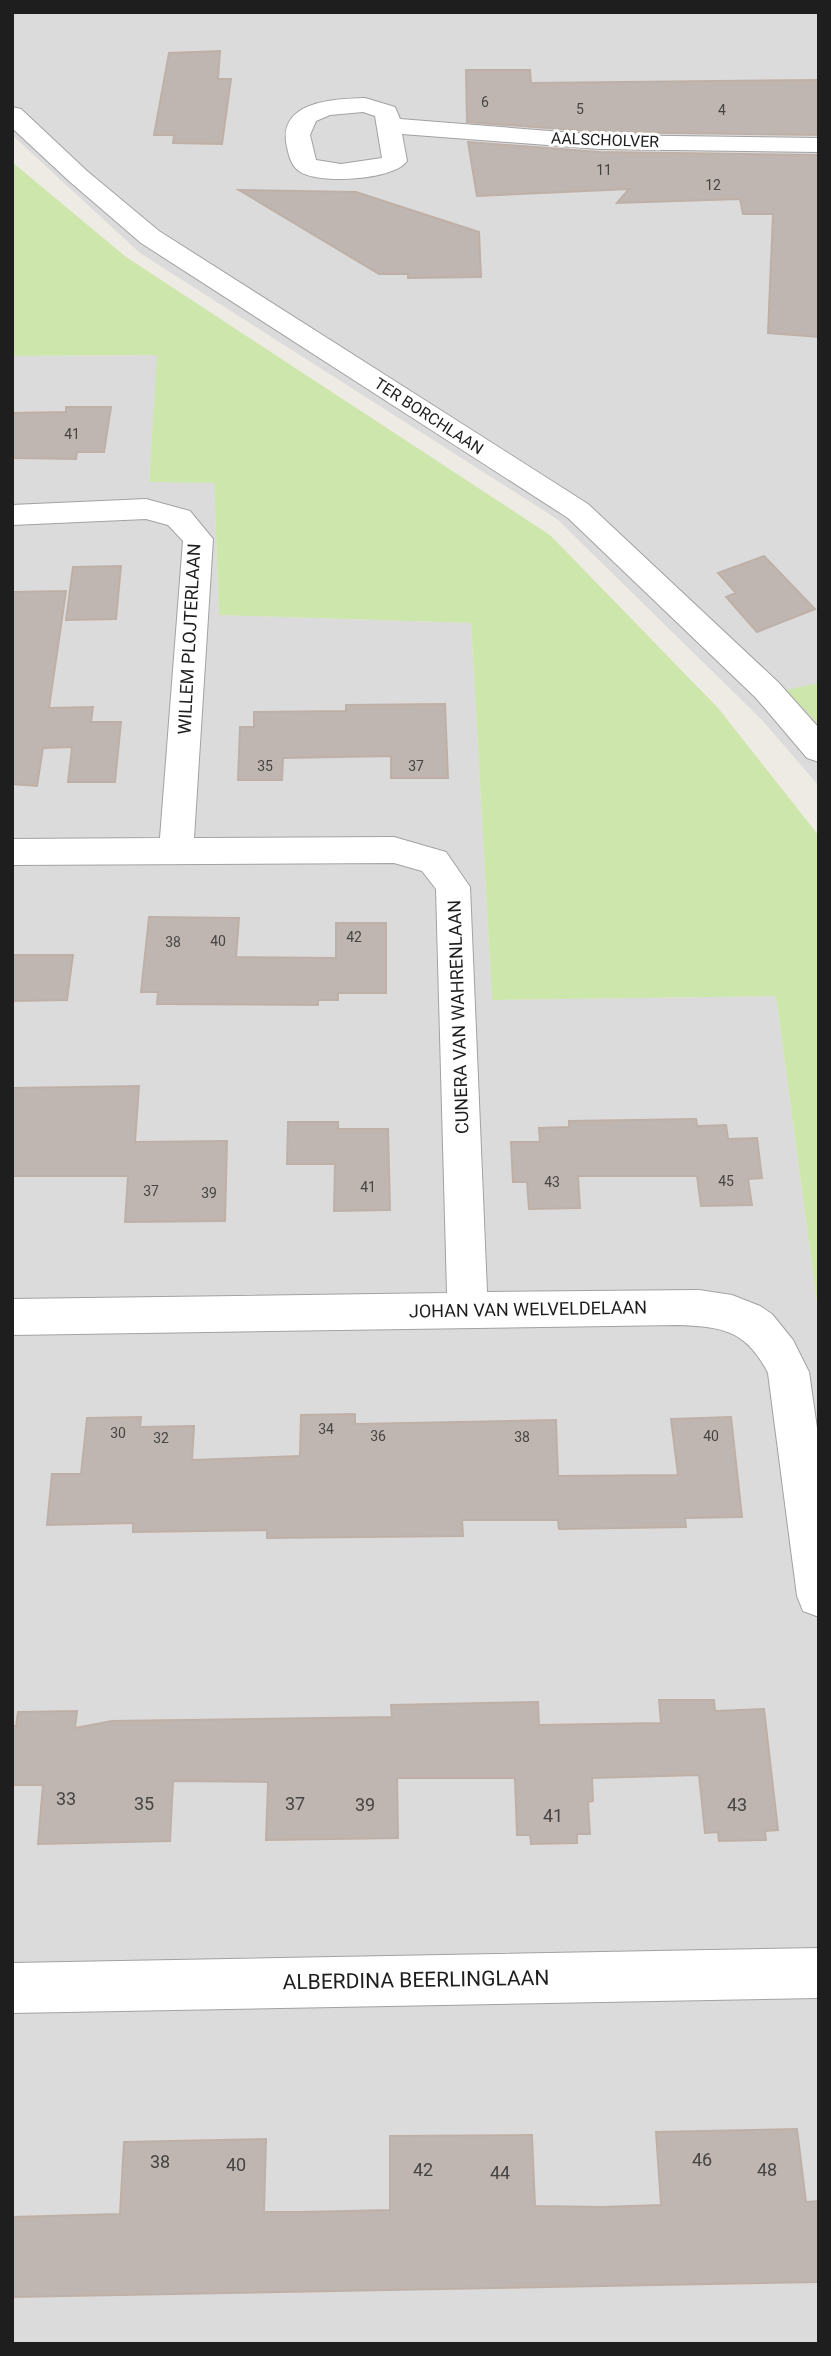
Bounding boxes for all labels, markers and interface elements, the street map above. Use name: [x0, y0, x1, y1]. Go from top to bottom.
house number: 6: [481, 94, 489, 110]
house number: 5: [576, 101, 584, 117]
house number: 4: [718, 102, 726, 118]
street label: AALSCHOLVER: [551, 129, 660, 151]
house number: 11: [596, 162, 612, 178]
house number: 12: [705, 177, 721, 193]
street label: TER BORCHLAAN: [371, 374, 487, 458]
house number: 41: [64, 426, 80, 442]
street label: WILLEM PLOJTERLAAN: [173, 543, 205, 735]
house number: 35: [257, 758, 273, 774]
house number: 37: [408, 758, 424, 774]
street label: CUNERA VAN WAHRENLAAN: [443, 900, 473, 1134]
house number: 42: [346, 929, 362, 945]
house number: 40: [210, 933, 226, 949]
house number: 38: [165, 934, 181, 950]
house number: 45: [718, 1173, 734, 1189]
house number: 43: [544, 1174, 560, 1190]
house number: 41: [360, 1179, 376, 1195]
house number: 37: [143, 1183, 159, 1199]
house number: 39: [201, 1185, 217, 1201]
street label: JOHAN VAN WELVELDELAAN: [409, 1296, 647, 1322]
house number: 34: [318, 1421, 334, 1437]
house number: 30: [110, 1425, 126, 1441]
house number: 36: [370, 1428, 386, 1444]
house number: 40: [703, 1428, 719, 1444]
house number: 38: [514, 1429, 530, 1445]
house number: 32: [153, 1430, 169, 1446]
house number: 33: [56, 1788, 76, 1809]
house number: 35: [134, 1793, 154, 1814]
house number: 37: [285, 1793, 305, 1814]
house number: 39: [355, 1794, 375, 1815]
house number: 43: [727, 1794, 747, 1815]
house number: 41: [543, 1805, 563, 1826]
street label: ALBERDINA BEERLINGLAAN: [282, 1966, 550, 1994]
house number: 46: [692, 2149, 712, 2170]
house number: 38: [150, 2151, 170, 2172]
house number: 40: [226, 2154, 246, 2175]
house number: 42: [413, 2159, 433, 2180]
house number: 48: [757, 2159, 777, 2180]
house number: 44: [490, 2162, 510, 2183]

